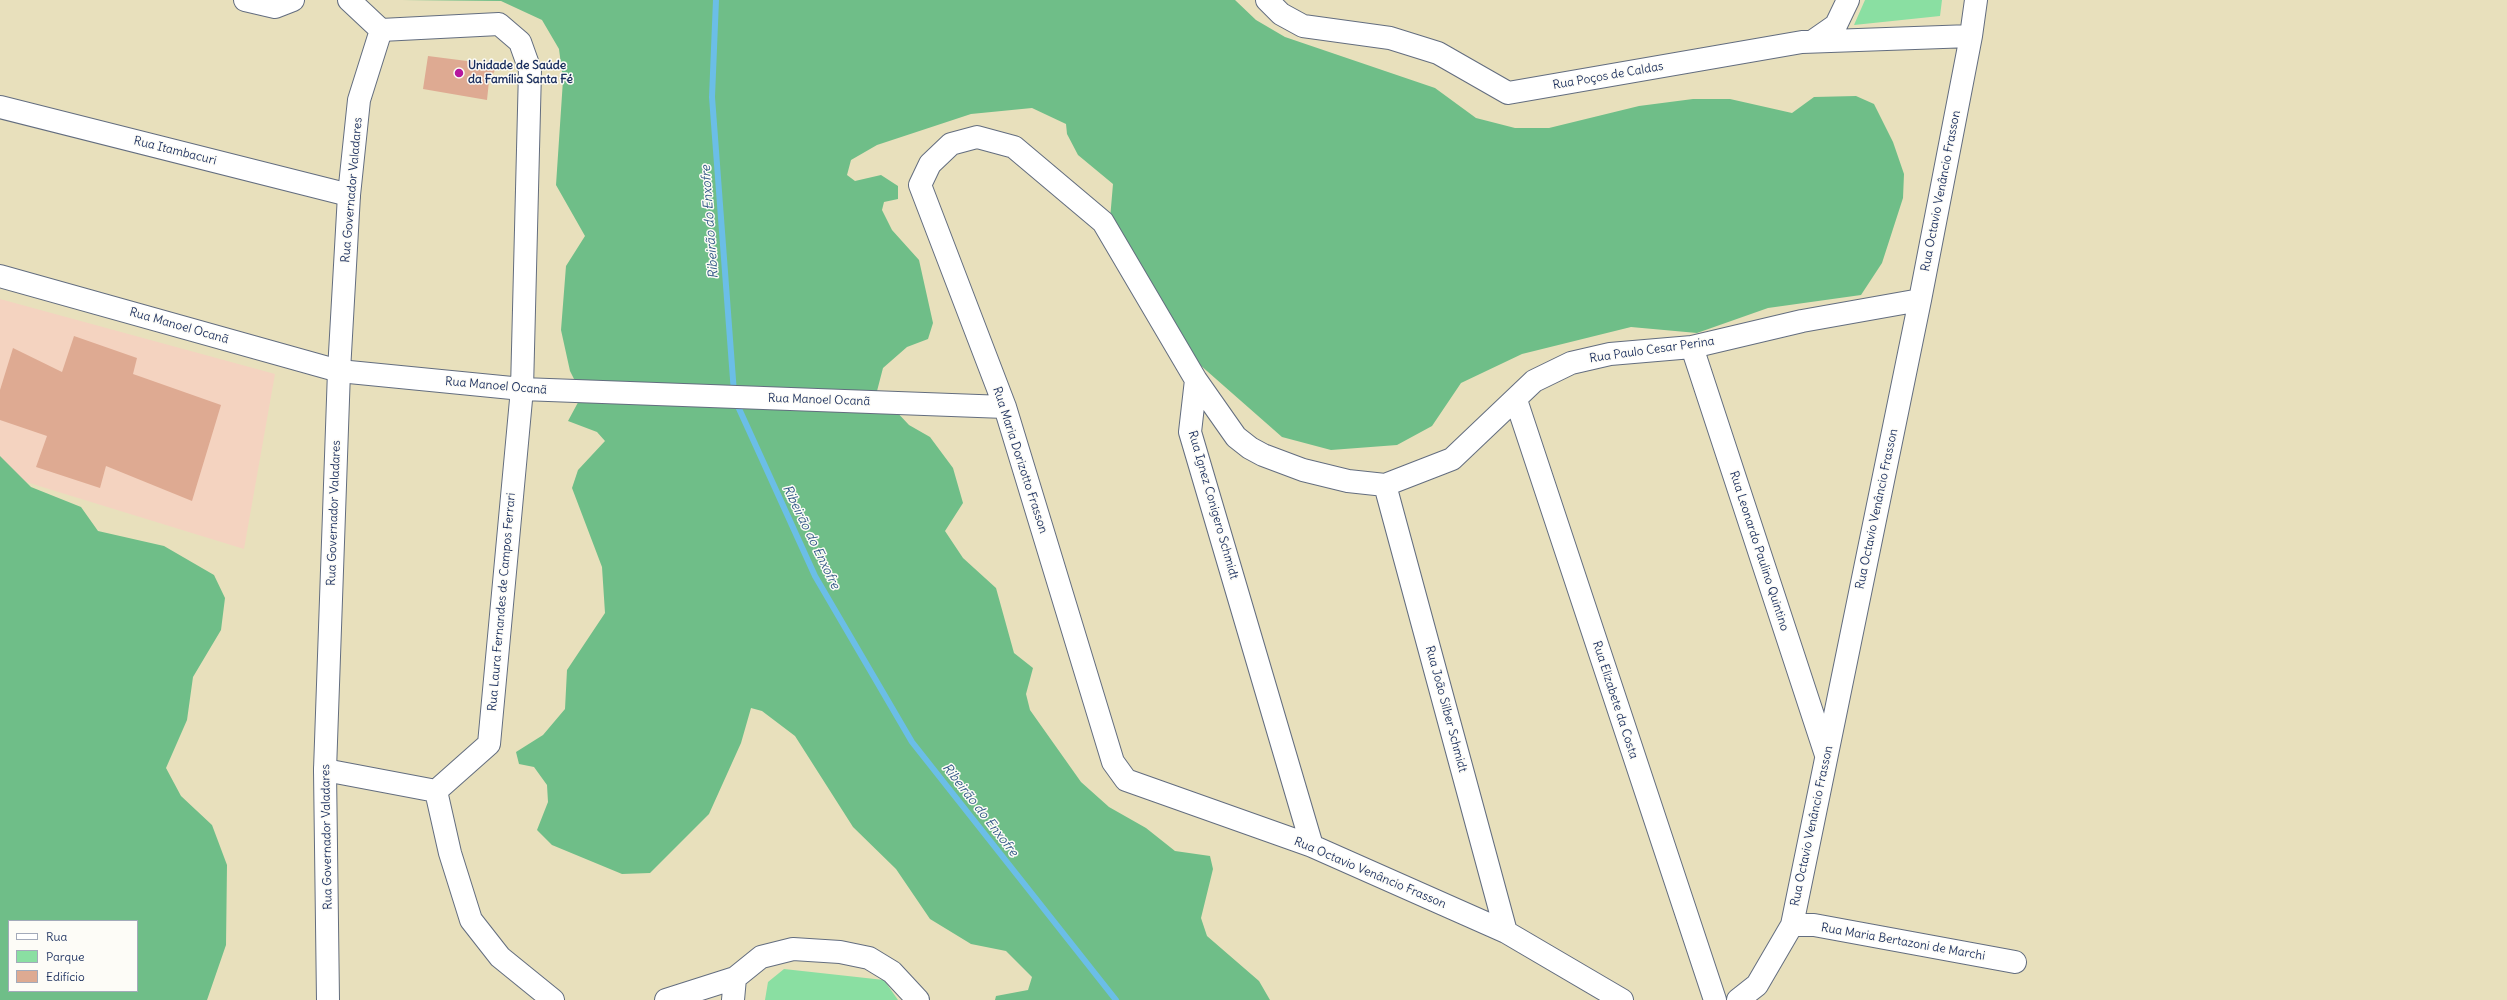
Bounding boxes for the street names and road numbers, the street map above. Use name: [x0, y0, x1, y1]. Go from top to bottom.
street label: Rua Poços de Caldas: [1552, 59, 1664, 93]
street label: Rua Octavio Venâncio Frasson: [1918, 109, 1964, 273]
street label: Rua Governador Valadares: [338, 117, 366, 263]
street label: Rua Itambacuri: [132, 134, 218, 168]
street label: Rua Manoel Ocanã: [128, 305, 230, 347]
street label: Rua Paulo Cesar Perina: [1589, 334, 1715, 366]
street label: Rua Manoel Ocanã: [444, 374, 548, 398]
street label: Rua Maria Dorizotto Frasson: [989, 385, 1051, 535]
street label: Rua Manoel Ocanã: [768, 391, 870, 409]
street label: Rua Octavio Venâncio Frasson: [1853, 427, 1901, 591]
street label: Rua Ignez Conigero Schmidt: [1185, 429, 1241, 581]
street label: Rua Governador Valadares: [324, 440, 344, 586]
street label: Rua Leonardo Paulino Quintino: [1726, 469, 1792, 633]
street label: Rua Laura Fernandes de Campos Ferrari: [485, 492, 519, 712]
street label: Rua Elizabete da Costa: [1589, 639, 1641, 761]
street label: Rua João Silber Schmidt: [1422, 644, 1470, 774]
street label: Rua Octavio Venâncio Frasson: [1788, 744, 1836, 908]
street label: Rua Governador Valadares: [319, 764, 335, 910]
street label: Rua Octavio Venâncio Frasson: [1292, 834, 1448, 912]
street label: Rua Maria Bertazoni de Marchi: [1820, 920, 1986, 964]

